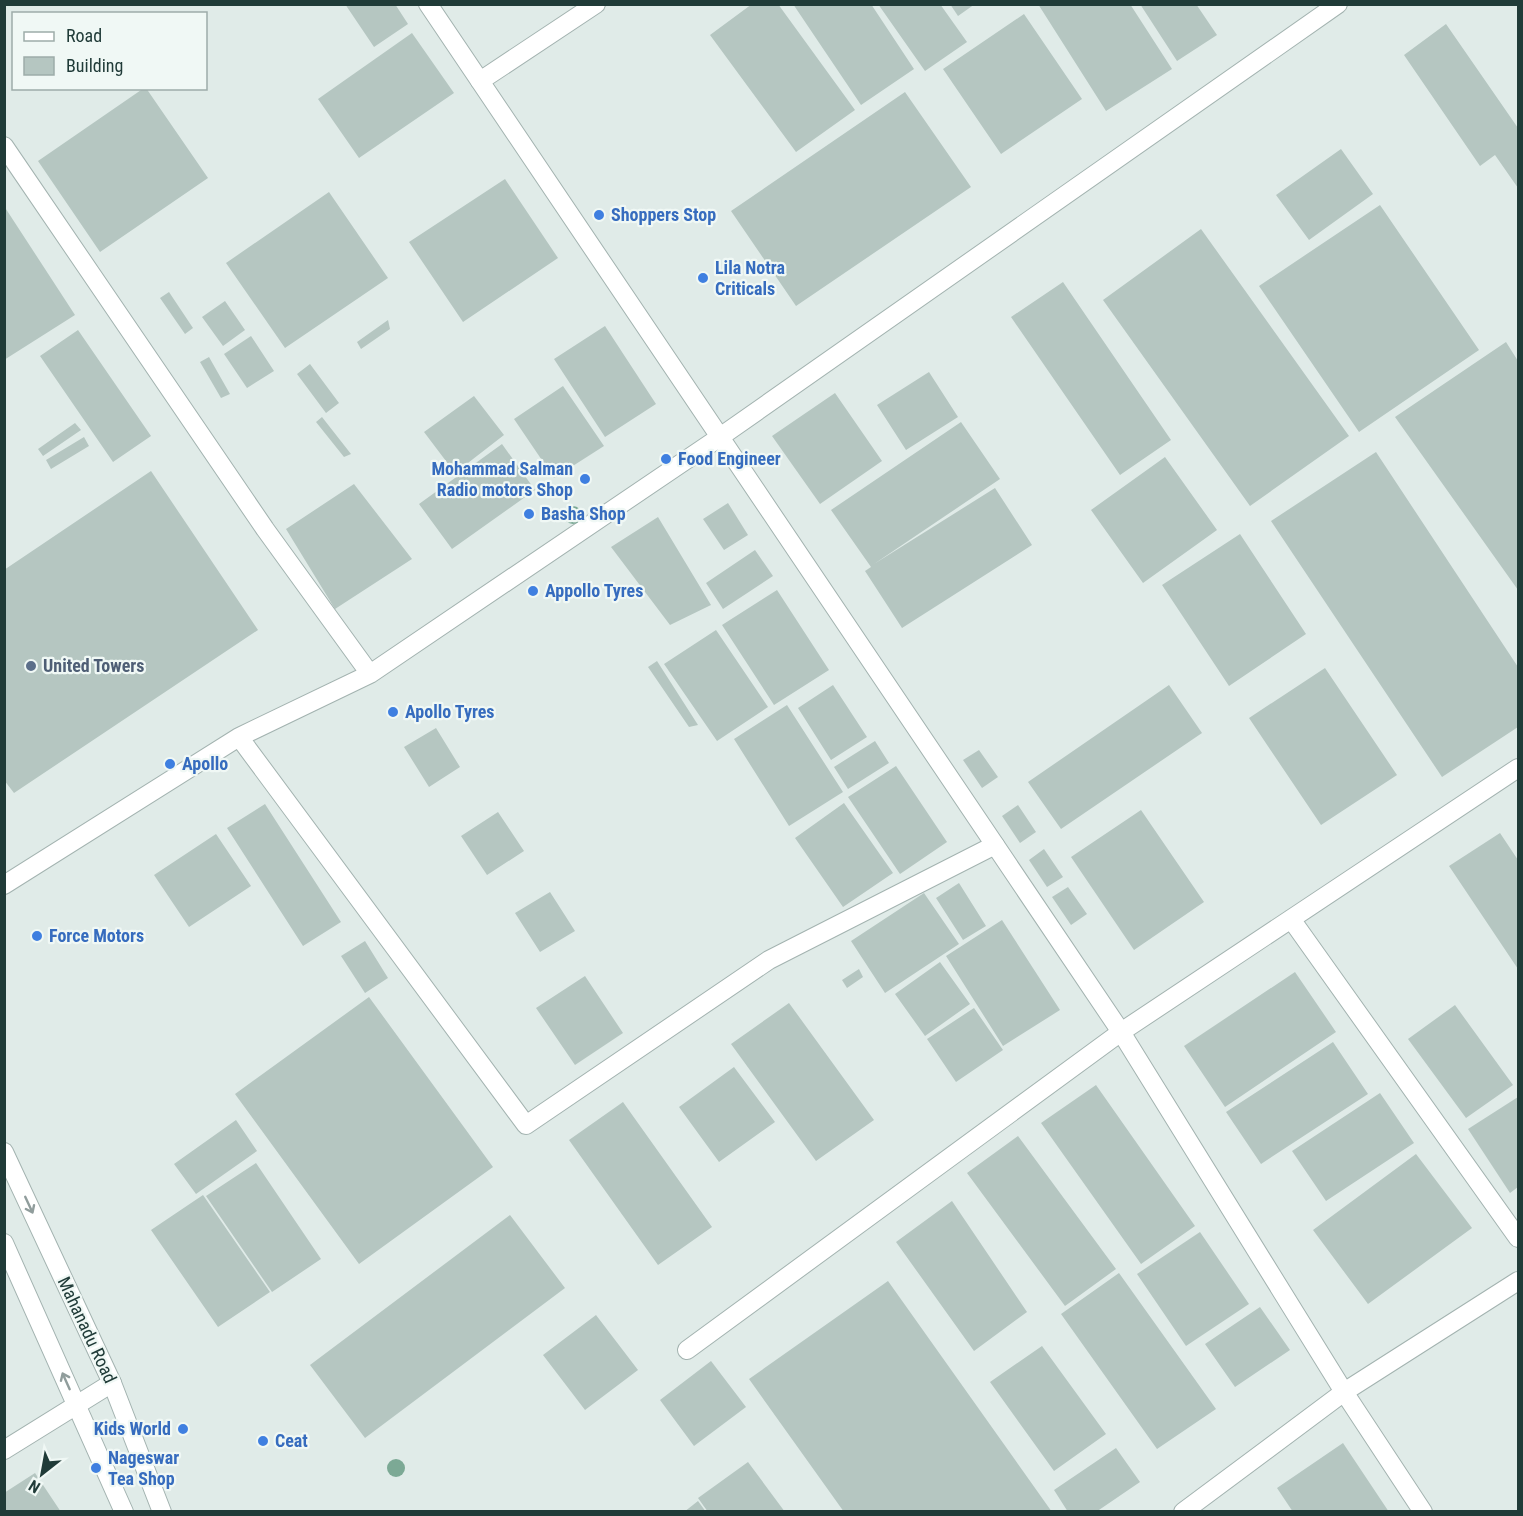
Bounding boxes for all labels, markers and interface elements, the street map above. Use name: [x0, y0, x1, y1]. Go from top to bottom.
legend: [12, 12, 207, 90]
text: Road: [66, 25, 102, 46]
text: Building: [66, 55, 123, 76]
place label: Shoppers Stop: [611, 204, 716, 225]
marker: Shoppers Stop: [592, 208, 606, 222]
place label: Lila Notra Criticals: [715, 257, 785, 299]
marker: Lila Notra Criticals: [696, 271, 710, 285]
place label: Food Engineer: [678, 448, 781, 469]
marker: Food Engineer: [659, 452, 673, 466]
place label: Mohammad Salman Radio motors Shop: [431, 458, 573, 500]
marker: Mohammad Salman Radio motors Shop: [578, 472, 592, 486]
place label: Basha Shop: [541, 503, 626, 524]
marker: Basha Shop: [522, 507, 536, 521]
place label: Appollo Tyres: [545, 580, 643, 601]
marker: Appollo Tyres: [526, 584, 540, 598]
place label: United Towers: [43, 655, 144, 676]
marker: United Towers: [24, 659, 38, 673]
place label: Apollo Tyres: [405, 701, 495, 722]
marker: Apollo Tyres: [386, 705, 400, 719]
place label: Apollo: [182, 753, 228, 774]
marker: Apollo: [163, 757, 177, 771]
place label: Force Motors: [49, 925, 144, 946]
marker: Force Motors: [30, 929, 44, 943]
one-way arrow: [24, 1195, 36, 1213]
street label: Mahanadu Road: [54, 1273, 121, 1386]
one-way arrow: [60, 1373, 71, 1391]
place label: Kids World: [94, 1418, 171, 1439]
marker: Kids World: [176, 1422, 190, 1436]
place label: Ceat: [275, 1430, 308, 1451]
marker: Ceat: [256, 1434, 270, 1448]
north arrow: [12, 1444, 72, 1504]
place label: Nageswar Tea Shop: [108, 1447, 179, 1489]
marker: Nageswar Tea Shop: [89, 1461, 103, 1475]
text: N: [25, 1476, 44, 1497]

